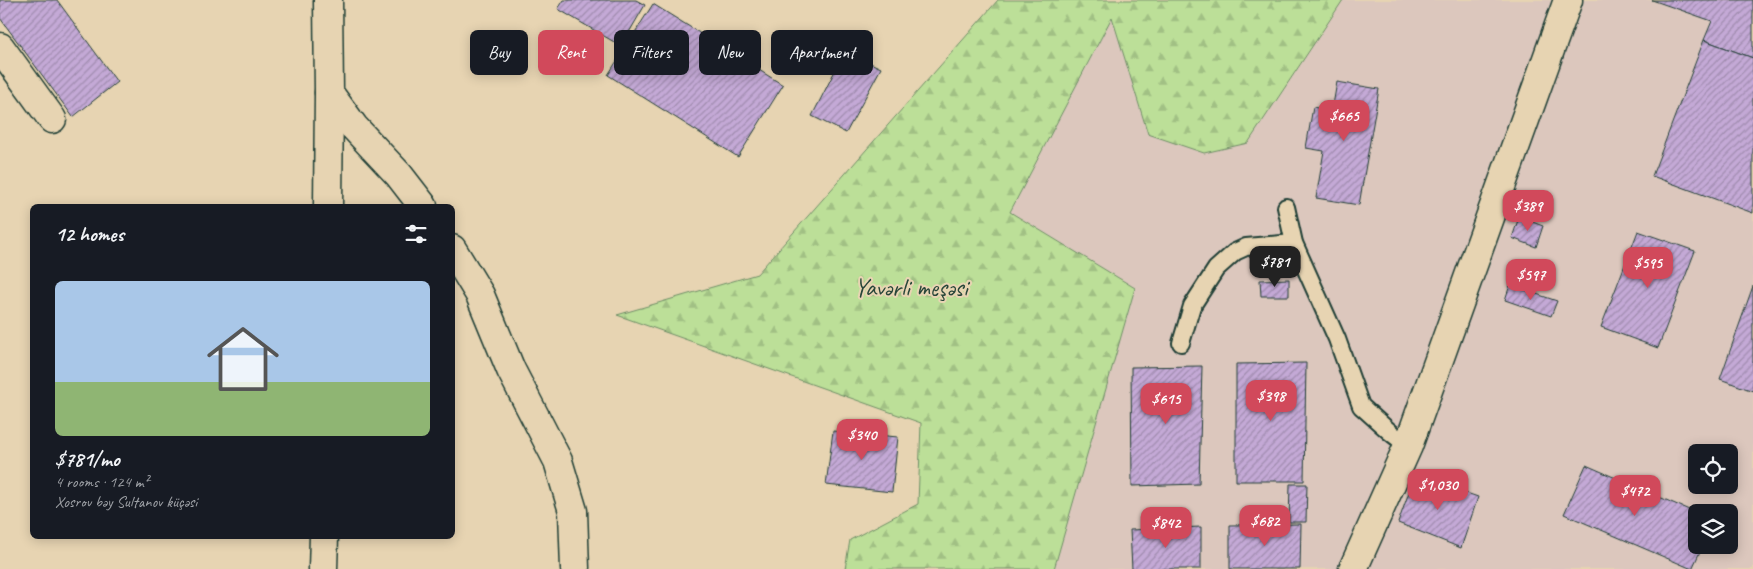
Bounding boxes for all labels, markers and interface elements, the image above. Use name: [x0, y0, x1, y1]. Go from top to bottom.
chip: Buy: [470, 30, 528, 75]
chip: Rent: [538, 30, 604, 75]
chip: Filters: [614, 30, 689, 75]
chip: New: [699, 30, 761, 75]
chip: Apartment: [771, 30, 873, 75]
pin: $665: [1314, 100, 1374, 142]
text: $665: [1329, 106, 1359, 126]
pin: $389: [1498, 190, 1558, 232]
text: $389: [1514, 196, 1542, 216]
icon: filters: [402, 220, 430, 248]
text: 12 homes: [55, 221, 124, 247]
pin: $781: [1245, 246, 1305, 288]
pin: $595: [1618, 246, 1678, 289]
text: $781: [1261, 252, 1289, 272]
text: $595: [1634, 253, 1662, 273]
pin: $597: [1501, 258, 1561, 301]
text: $597: [1517, 265, 1545, 285]
park label: Yavərli meşəsi: [854, 272, 971, 304]
icon: home: [198, 314, 288, 404]
pin: $398: [1241, 380, 1301, 422]
pin: $615: [1136, 382, 1196, 425]
text: $398: [1257, 386, 1285, 406]
text: $615: [1152, 389, 1180, 409]
pin: $340: [832, 418, 892, 461]
text: $340: [848, 425, 876, 445]
map controls: [1688, 444, 1738, 554]
button: locate: [1688, 444, 1738, 494]
text: $781/mo: [55, 446, 120, 472]
pin: $1,030: [1397, 468, 1479, 511]
text: 4 rooms · 124 m²: [55, 472, 149, 492]
pin: $472: [1605, 474, 1665, 517]
text: $1,030: [1418, 475, 1458, 495]
text: $472: [1621, 481, 1649, 501]
text: Xosrov bəy Sultanov küçəsi: [55, 492, 197, 512]
pin: $682: [1235, 504, 1295, 547]
button: layers: [1688, 504, 1738, 554]
pin: $842: [1136, 506, 1196, 549]
text: $682: [1250, 511, 1280, 531]
text: $842: [1152, 513, 1180, 533]

